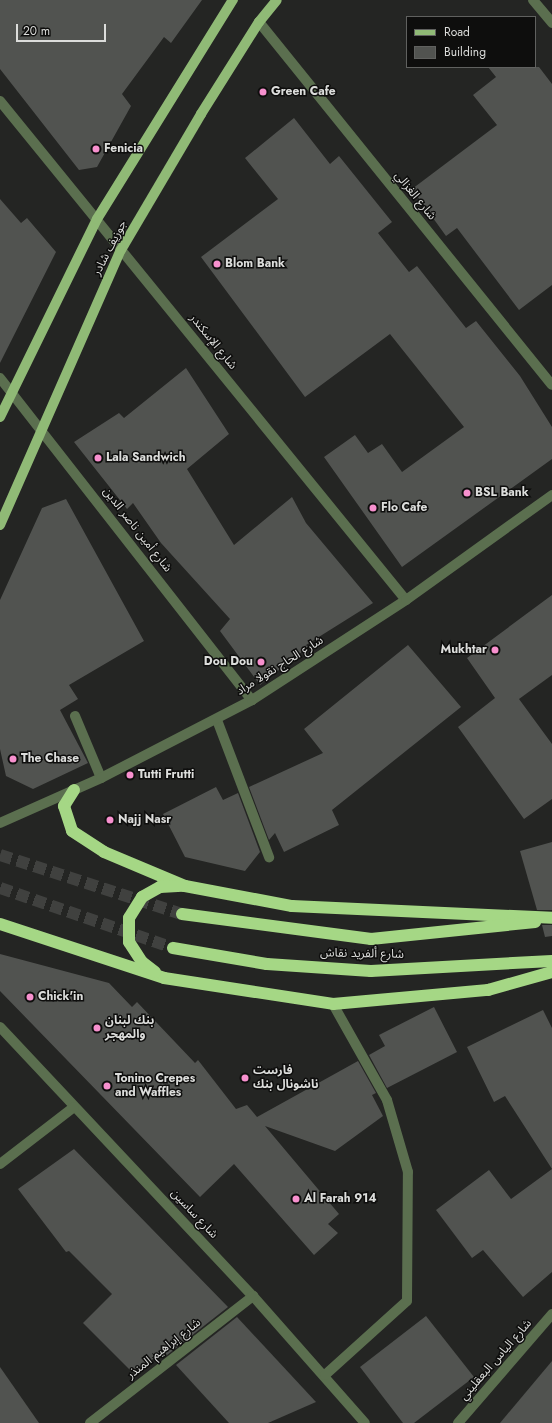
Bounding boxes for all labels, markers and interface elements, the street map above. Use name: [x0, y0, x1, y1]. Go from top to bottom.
scale bar: [18, 16, 108, 42]
legend: [406, 16, 536, 68]
text: 20 m: [23, 22, 50, 40]
text: Road: [444, 23, 470, 41]
text: Building: [444, 43, 486, 61]
place label: Green Cafe: [271, 85, 336, 99]
marker: Green Cafe: [258, 87, 268, 97]
place label: Fenicia: [104, 142, 143, 156]
marker: Fenicia: [91, 144, 101, 154]
street label: شارع الغزالي: [391, 169, 439, 223]
street label: جوزيف شادر: [90, 218, 130, 278]
place label: Blom Bank: [225, 257, 285, 271]
marker: Blom Bank: [212, 259, 222, 269]
street label: شارع الإسكندر: [186, 311, 240, 373]
place label: Lala Sandwich: [106, 451, 186, 465]
marker: Lala Sandwich: [93, 453, 103, 463]
street label: شارع أمين ناصر الدين: [99, 485, 175, 575]
place label: BSL Bank: [475, 486, 529, 500]
marker: BSL Bank: [462, 488, 472, 498]
place label: Flo Cafe: [381, 501, 427, 515]
marker: Flo Cafe: [368, 503, 378, 513]
street label: شارع الحاج نقولا مراد: [234, 633, 326, 699]
place label: Mukhtar: [440, 643, 487, 657]
marker: Mukhtar: [490, 645, 500, 655]
place label: Dou Dou: [204, 655, 253, 669]
marker: Dou Dou: [256, 657, 266, 667]
place label: The Chase: [21, 752, 79, 766]
marker: The Chase: [8, 754, 18, 764]
place label: Tutti Frutti: [138, 768, 194, 782]
marker: Tutti Frutti: [125, 770, 135, 780]
place label: Najj Nasr: [118, 813, 171, 827]
marker: Najj Nasr: [105, 815, 115, 825]
street label: شارع ألفريد نقاش: [320, 946, 404, 962]
place label: Chick'in: [38, 990, 83, 1004]
marker: Chick'in: [25, 992, 35, 1002]
place label: بنك لبنان والمهجر: [105, 1014, 154, 1042]
marker: بنك لبنان والمهجر: [92, 1023, 102, 1033]
place label: فارست ناشونال بنك: [253, 1064, 319, 1092]
place label: Tonino Crepes and Waffles: [115, 1072, 195, 1100]
marker: فارست ناشونال بنك: [240, 1073, 250, 1083]
marker: Tonino Crepes and Waffles: [102, 1081, 112, 1091]
street label: شارع ساسين: [167, 1186, 221, 1242]
place label: Al Farah 914: [304, 1192, 377, 1206]
marker: Al Farah 914: [291, 1194, 301, 1204]
street label: شارع إبراهيم المنذر: [124, 1316, 204, 1382]
street label: شارع الياس البعقليني: [457, 1317, 535, 1403]

